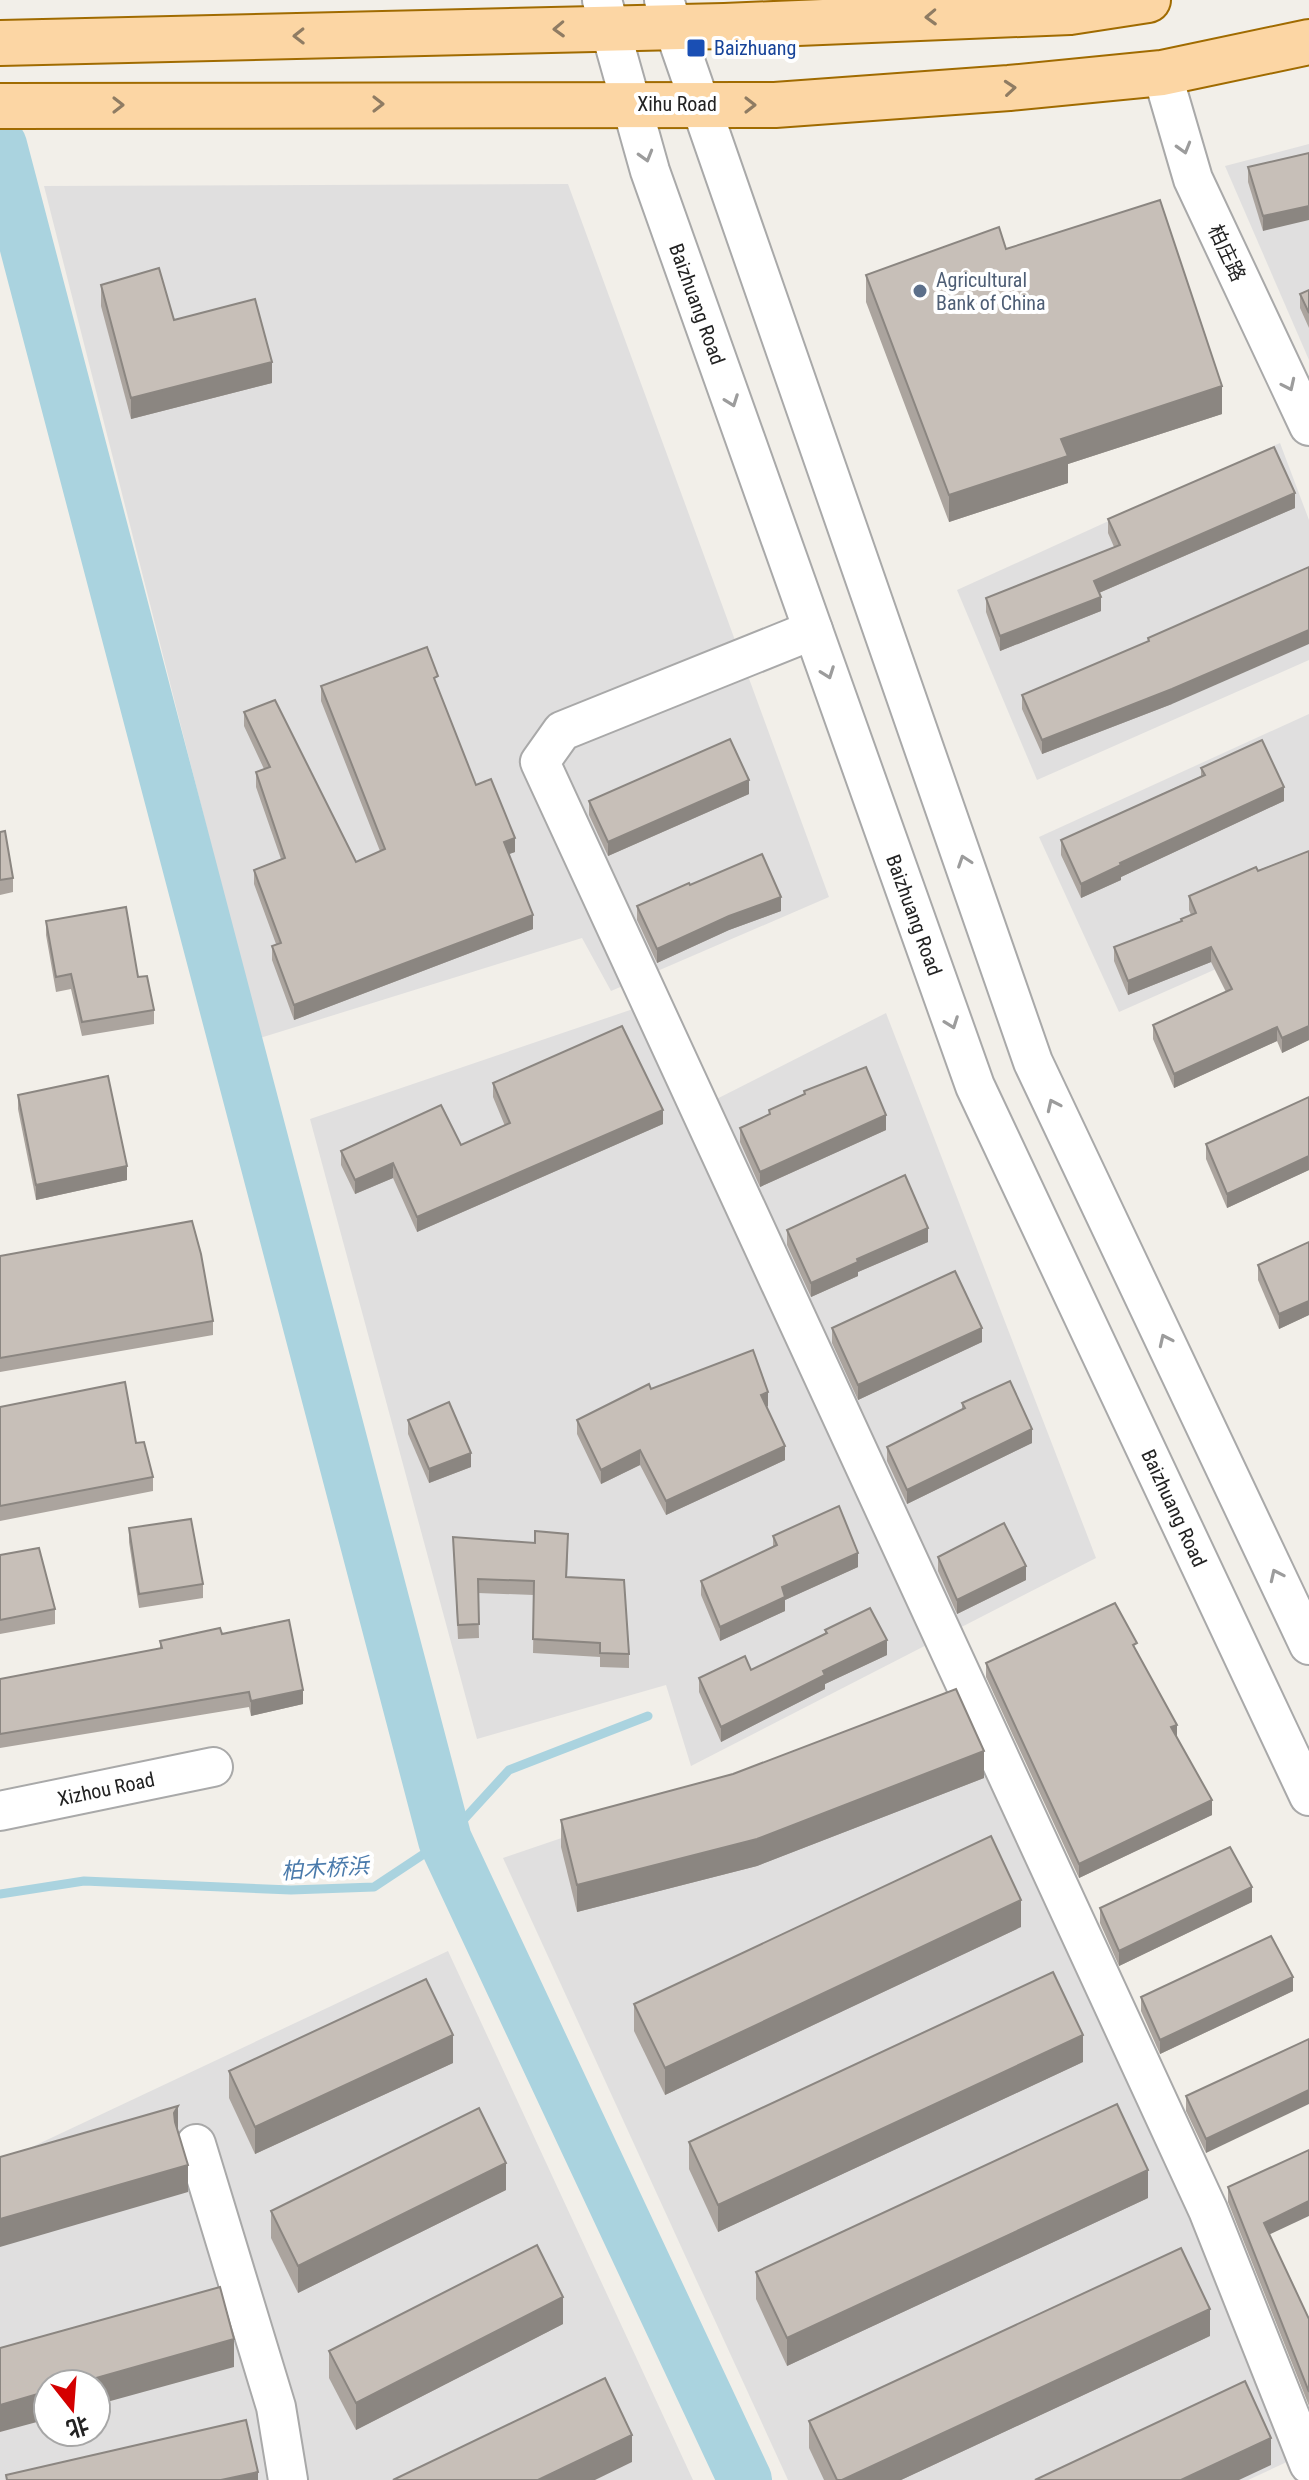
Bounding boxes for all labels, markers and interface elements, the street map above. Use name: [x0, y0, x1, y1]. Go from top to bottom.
one-way arrow: [924, 9, 937, 26]
one-way arrow: [552, 21, 565, 38]
one-way arrow: [292, 27, 305, 45]
place label: Baizhuang: [714, 36, 796, 60]
marker: Baizhuang: [685, 37, 707, 59]
one-way arrow: [1004, 80, 1017, 97]
street label: Xihu Road: [637, 92, 717, 116]
one-way arrow: [372, 95, 385, 113]
one-way arrow: [112, 96, 125, 114]
one-way arrow: [744, 96, 757, 114]
one-way arrow: [1175, 140, 1191, 154]
one-way arrow: [636, 148, 653, 162]
street label: 柏庄路: [1203, 221, 1251, 285]
street label: Baizhuang Road: [664, 240, 730, 368]
place label: Agricultural Bank of China: [936, 268, 1046, 315]
marker: Agricultural Bank of China: [911, 282, 929, 300]
one-way arrow: [1280, 376, 1296, 391]
one-way arrow: [722, 393, 738, 407]
one-way arrow: [819, 665, 835, 679]
street label: Baizhuang Road: [881, 851, 947, 979]
one-way arrow: [957, 855, 973, 869]
one-way arrow: [943, 1015, 959, 1029]
one-way arrow: [1047, 1098, 1063, 1113]
one-way arrow: [1159, 1333, 1175, 1348]
street label: Baizhuang Road: [1136, 1445, 1212, 1571]
one-way arrow: [1270, 1569, 1286, 1583]
street label: Xizhou Road: [55, 1767, 157, 1811]
water label: 柏木桥浜: [280, 1853, 372, 1884]
north arrow: [32, 2368, 112, 2448]
text: 北: [64, 2411, 92, 2442]

